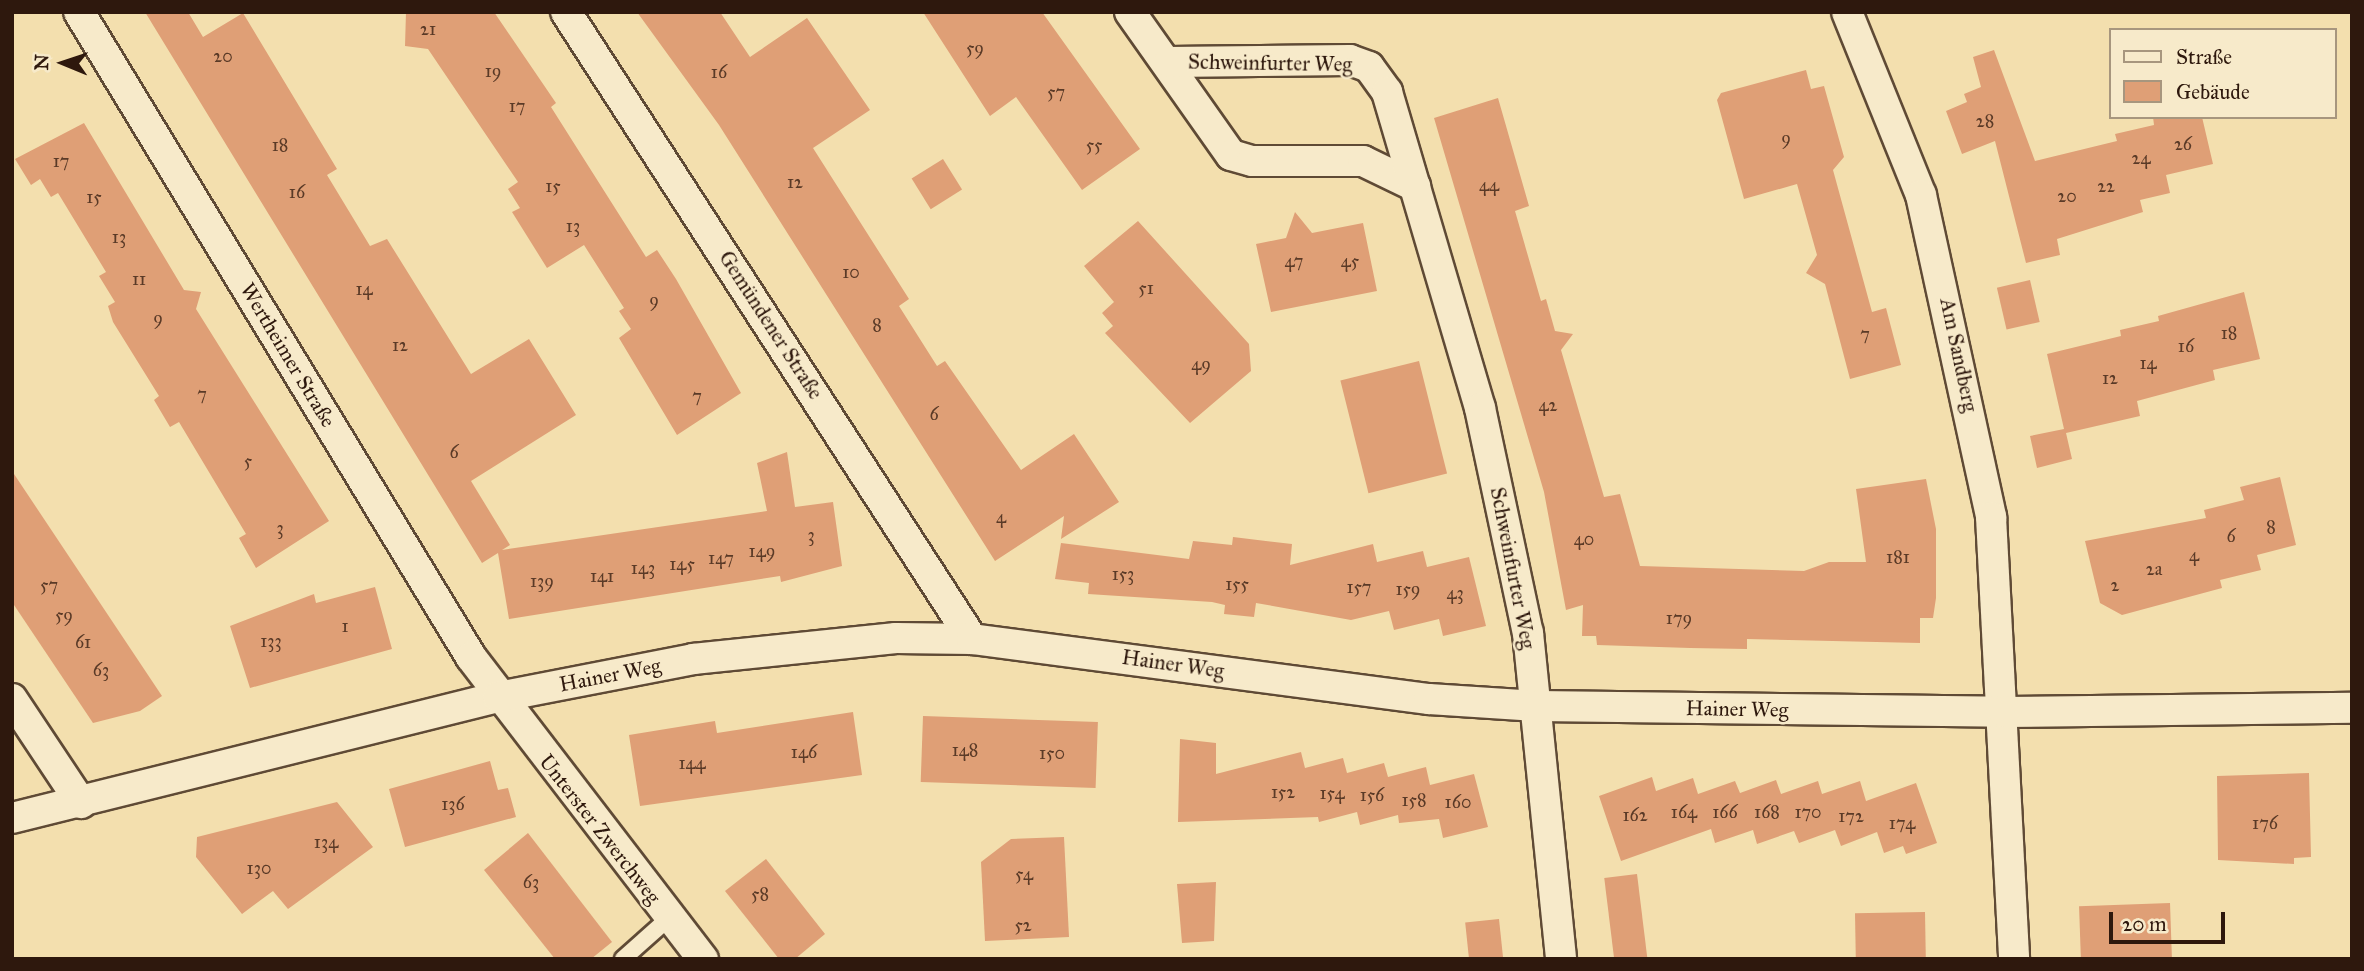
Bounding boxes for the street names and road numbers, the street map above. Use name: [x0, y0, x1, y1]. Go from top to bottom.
street label: Schweinfurter Weg: [1188, 49, 1352, 77]
street label: Gemündener Straße: [714, 246, 828, 404]
street label: Wertheimer Straße: [235, 278, 341, 432]
street label: Am Sandberg: [1935, 296, 1983, 414]
street label: Schweinfurter Weg: [1485, 485, 1541, 651]
street label: Hainer Weg: [1120, 644, 1226, 684]
street label: Hainer Weg: [557, 653, 663, 697]
street label: Hainer Weg: [1685, 696, 1789, 722]
street label: Unterster Zwerchweg: [534, 749, 666, 909]

